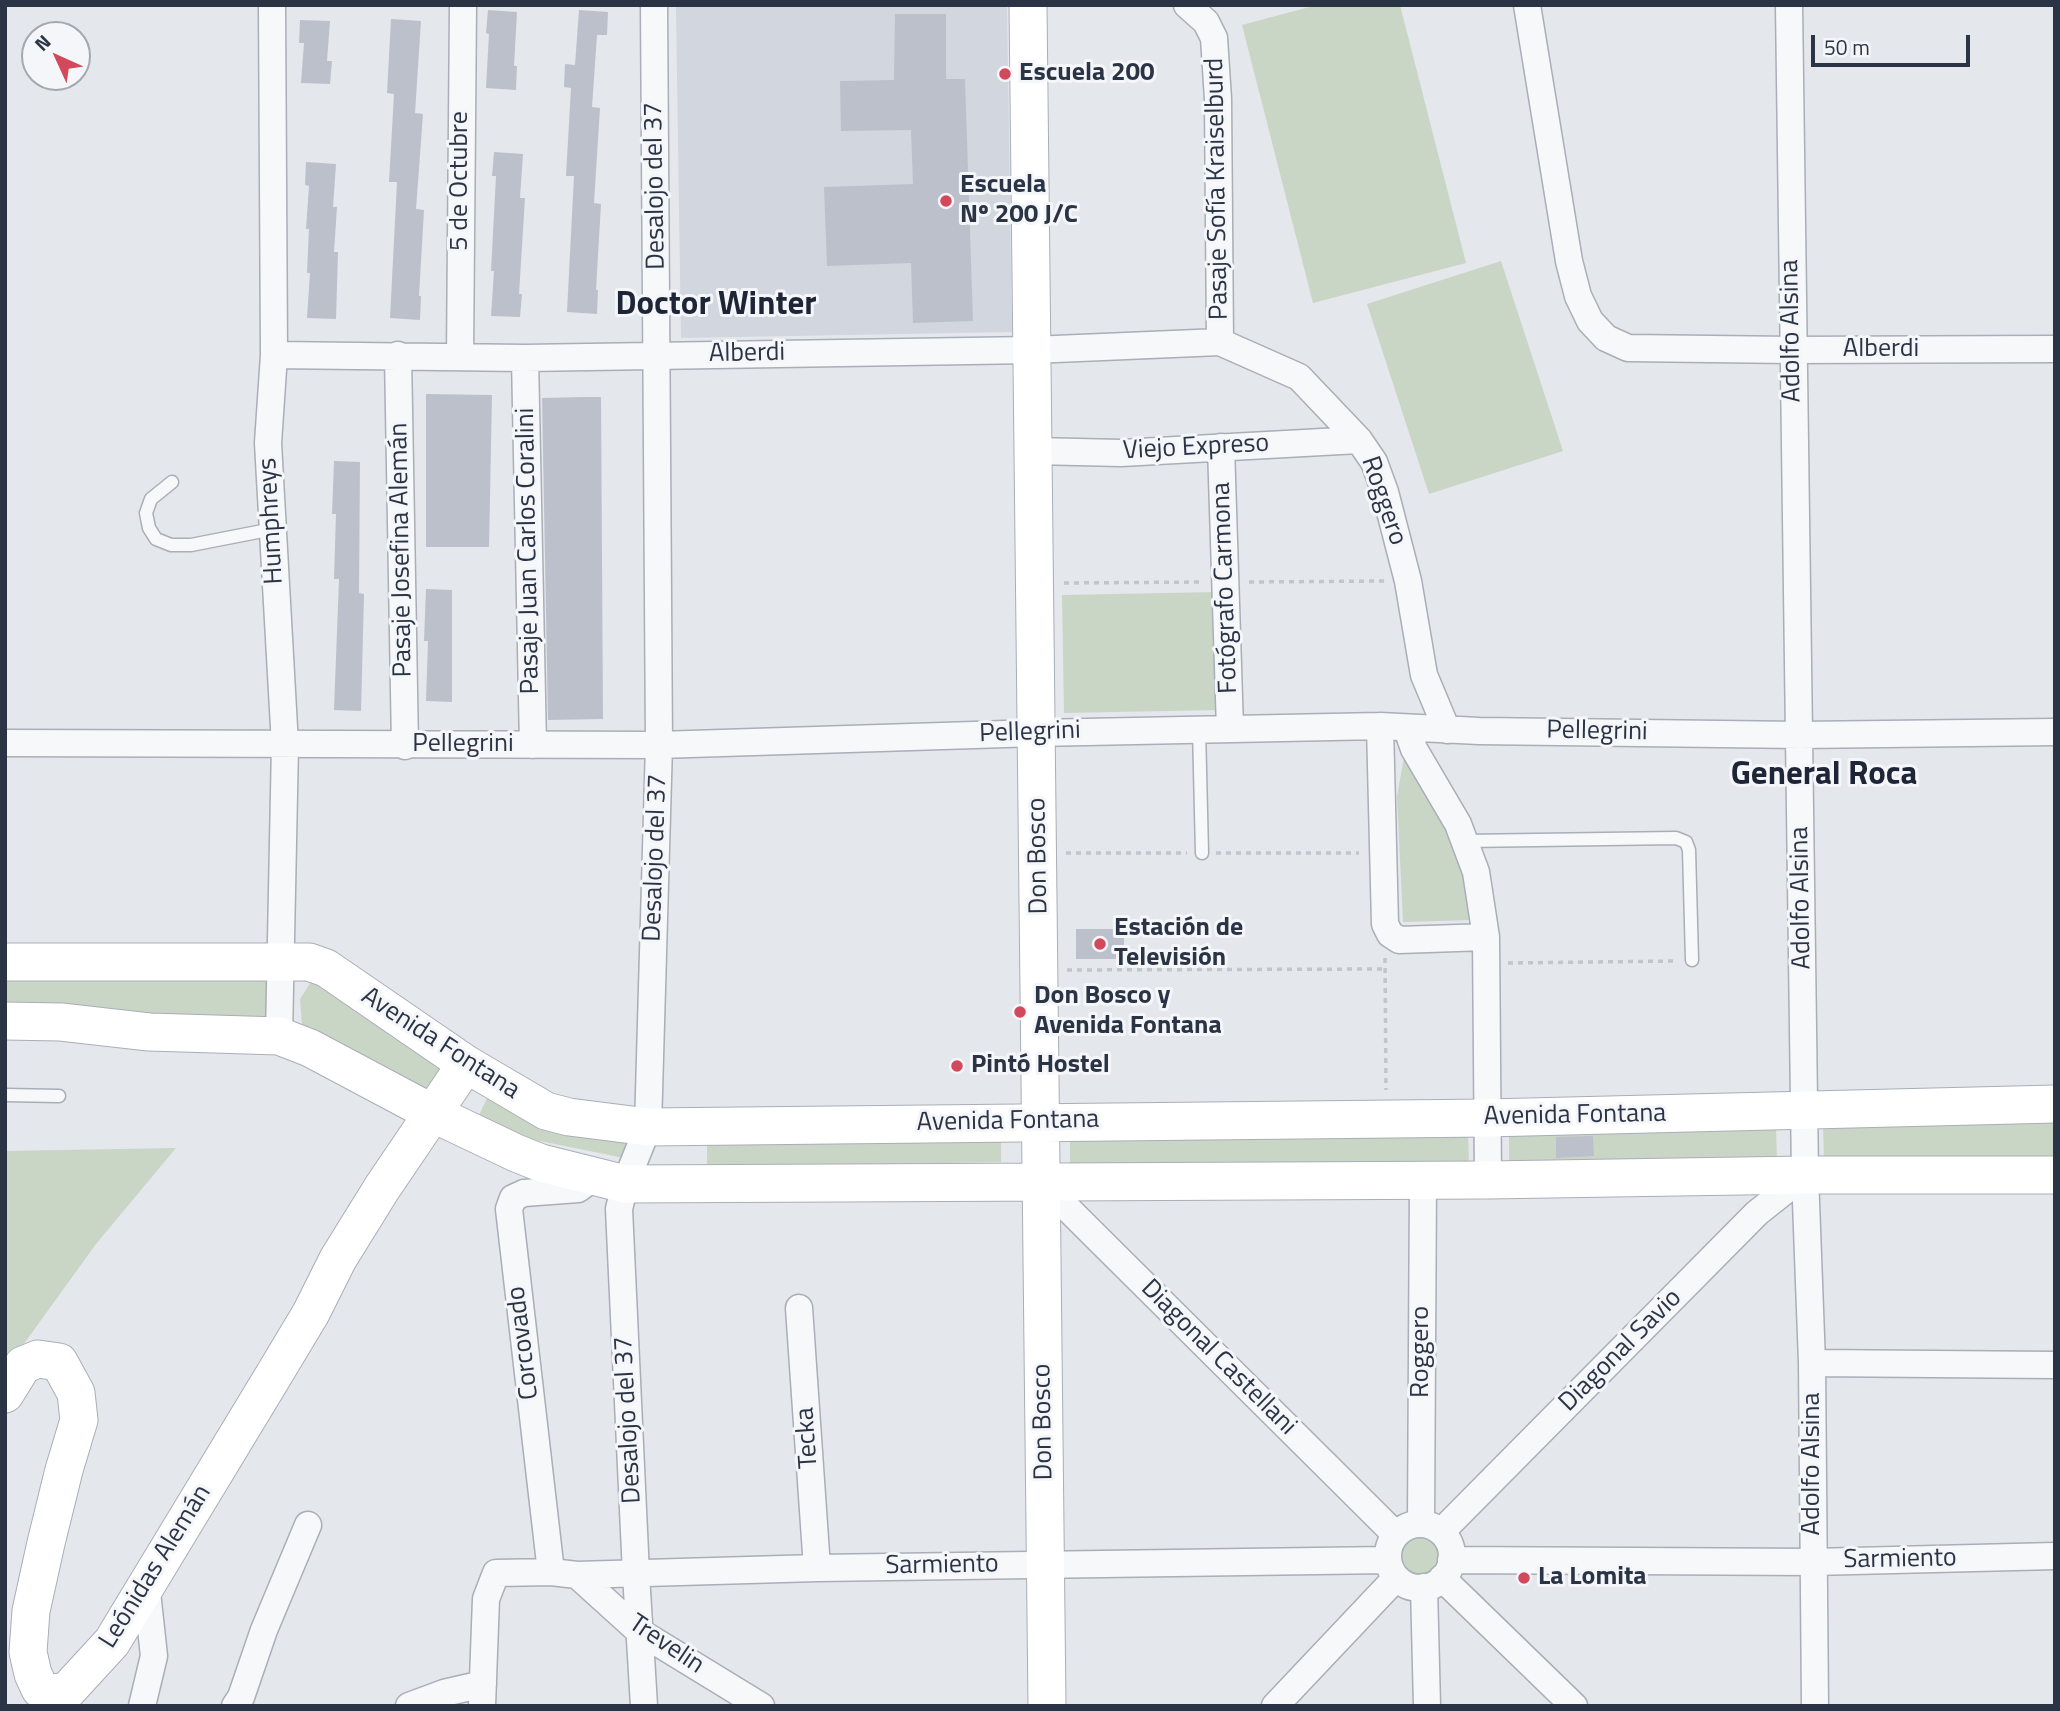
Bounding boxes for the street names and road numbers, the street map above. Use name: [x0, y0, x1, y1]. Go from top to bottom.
street label: Pasaje Sofía Kraiselburd: [1200, 58, 1236, 320]
street label: Desalojo del 37: [639, 102, 673, 270]
street label: 5 de Octubre: [445, 111, 477, 251]
street label: Adolfo Alsina: [1775, 259, 1809, 403]
street label: Alberdi: [1843, 334, 1919, 366]
street label: Alberdi: [709, 338, 785, 370]
street label: Pasaje Juan Carlos Coralini: [511, 407, 547, 695]
street label: Pasaje Josefina Alemán: [384, 422, 420, 678]
street label: Viejo Expreso: [1122, 429, 1270, 467]
street label: Roggero: [1353, 453, 1413, 549]
street label: Humphreys: [253, 457, 291, 585]
street label: Fotógrafo Carmona: [1207, 482, 1245, 694]
street label: Pellegrini: [979, 716, 1081, 750]
street label: Pellegrini: [1546, 716, 1648, 748]
street label: Pellegrini: [412, 729, 514, 761]
street label: Desalojo del 37: [637, 774, 675, 942]
street label: Don Bosco: [1022, 797, 1056, 915]
street label: Adolfo Alsina: [1785, 826, 1819, 970]
street label: Avenida Fontana: [355, 981, 525, 1107]
street label: Avenida Fontana: [1483, 1099, 1667, 1133]
street label: Avenida Fontana: [916, 1105, 1100, 1139]
street label: Diagonal Castellani: [1134, 1274, 1302, 1442]
street label: Diagonal Savio: [1553, 1283, 1689, 1419]
street label: Corcovado: [502, 1285, 546, 1401]
street label: Roggero: [1406, 1306, 1438, 1398]
street label: Desalojo del 37: [609, 1335, 649, 1505]
street label: Don Bosco: [1027, 1363, 1061, 1481]
street label: Adolfo Alsina: [1797, 1393, 1829, 1535]
street label: Tecka: [790, 1406, 826, 1470]
street label: Leónidas Alemán: [93, 1480, 219, 1654]
street label: Sarmiento: [1843, 1543, 1957, 1577]
street label: Sarmiento: [885, 1549, 999, 1583]
street label: Trevelin: [622, 1609, 710, 1681]

